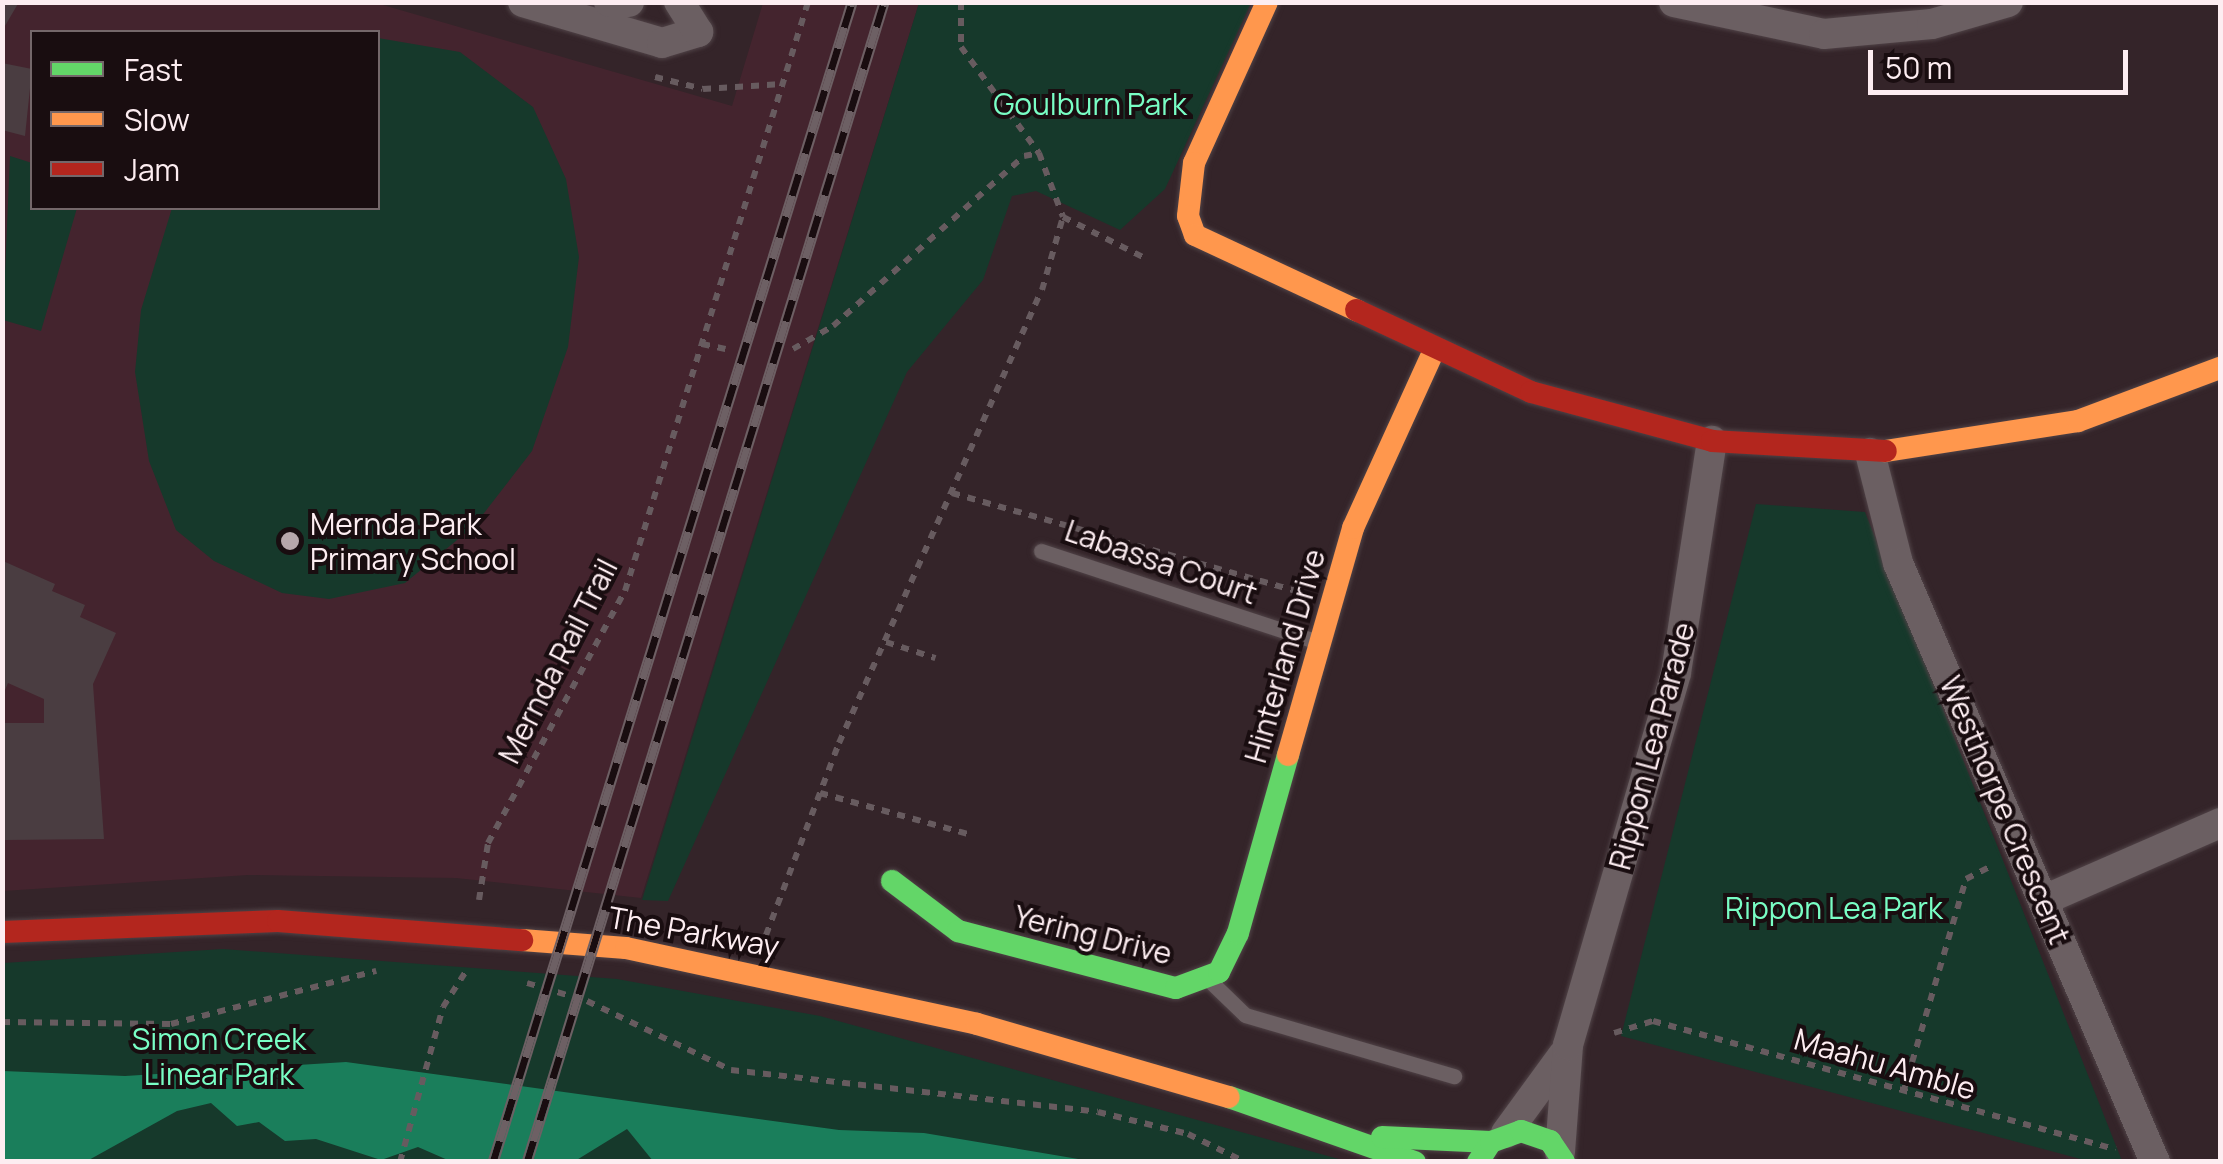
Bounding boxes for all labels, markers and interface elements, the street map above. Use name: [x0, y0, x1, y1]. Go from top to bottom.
legend: [30, 30, 380, 210]
scale bar: [1873, 30, 2133, 92]
text: 50 m: [1885, 47, 1952, 88]
text: Fast: [124, 49, 183, 90]
park label: Goulburn Park: [993, 86, 1187, 122]
text: Slow: [124, 99, 190, 140]
text: Jam: [124, 149, 180, 190]
place label: Mernda Park Primary School: [310, 506, 516, 576]
street label: Labassa Court: [1060, 512, 1262, 612]
marker: Mernda Park Primary School: [279, 530, 301, 552]
street label: Hinterland Drive: [1237, 545, 1333, 767]
street label: Mernda Rail Trail: [491, 553, 625, 769]
street label: Rippon Lea Parade: [1602, 618, 1702, 874]
street label: Westhorpe Crescent: [1932, 671, 2078, 949]
park label: Rippon Lea Park: [1725, 890, 1943, 926]
street label: Yering Drive: [1010, 898, 1176, 972]
street label: The Parkway: [606, 899, 782, 965]
park label: Simon Creek Linear Park: [132, 1021, 306, 1092]
street label: Maahu Amble: [1790, 1021, 1980, 1107]

